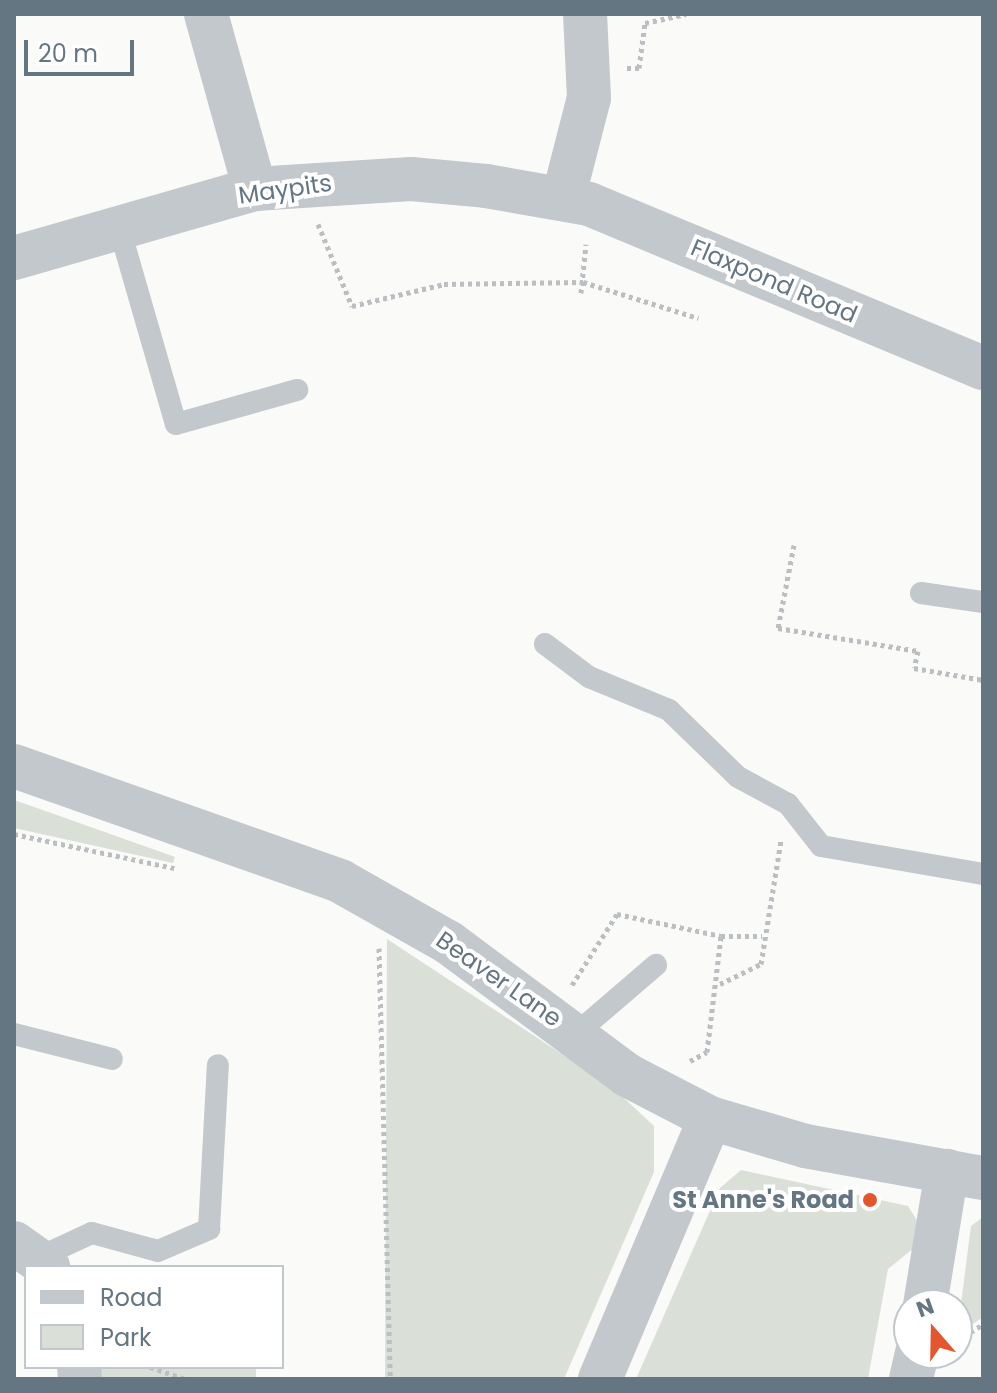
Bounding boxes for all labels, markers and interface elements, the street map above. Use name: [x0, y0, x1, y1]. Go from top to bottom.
scale bar: [28, 24, 138, 74]
text: 20 m: [38, 37, 98, 70]
street label: Maypits: [237, 168, 333, 210]
street label: Flaxpond Road: [687, 233, 861, 329]
street label: Beaver Lane: [431, 925, 567, 1033]
place label: St Anne's Road: [672, 1186, 854, 1214]
marker: St Anne's Road: [861, 1191, 879, 1209]
legend: [24, 1265, 284, 1369]
text: Road: [100, 1281, 162, 1314]
north arrow: [893, 1289, 973, 1369]
text: N: [912, 1290, 938, 1325]
text: Park: [100, 1321, 151, 1354]

